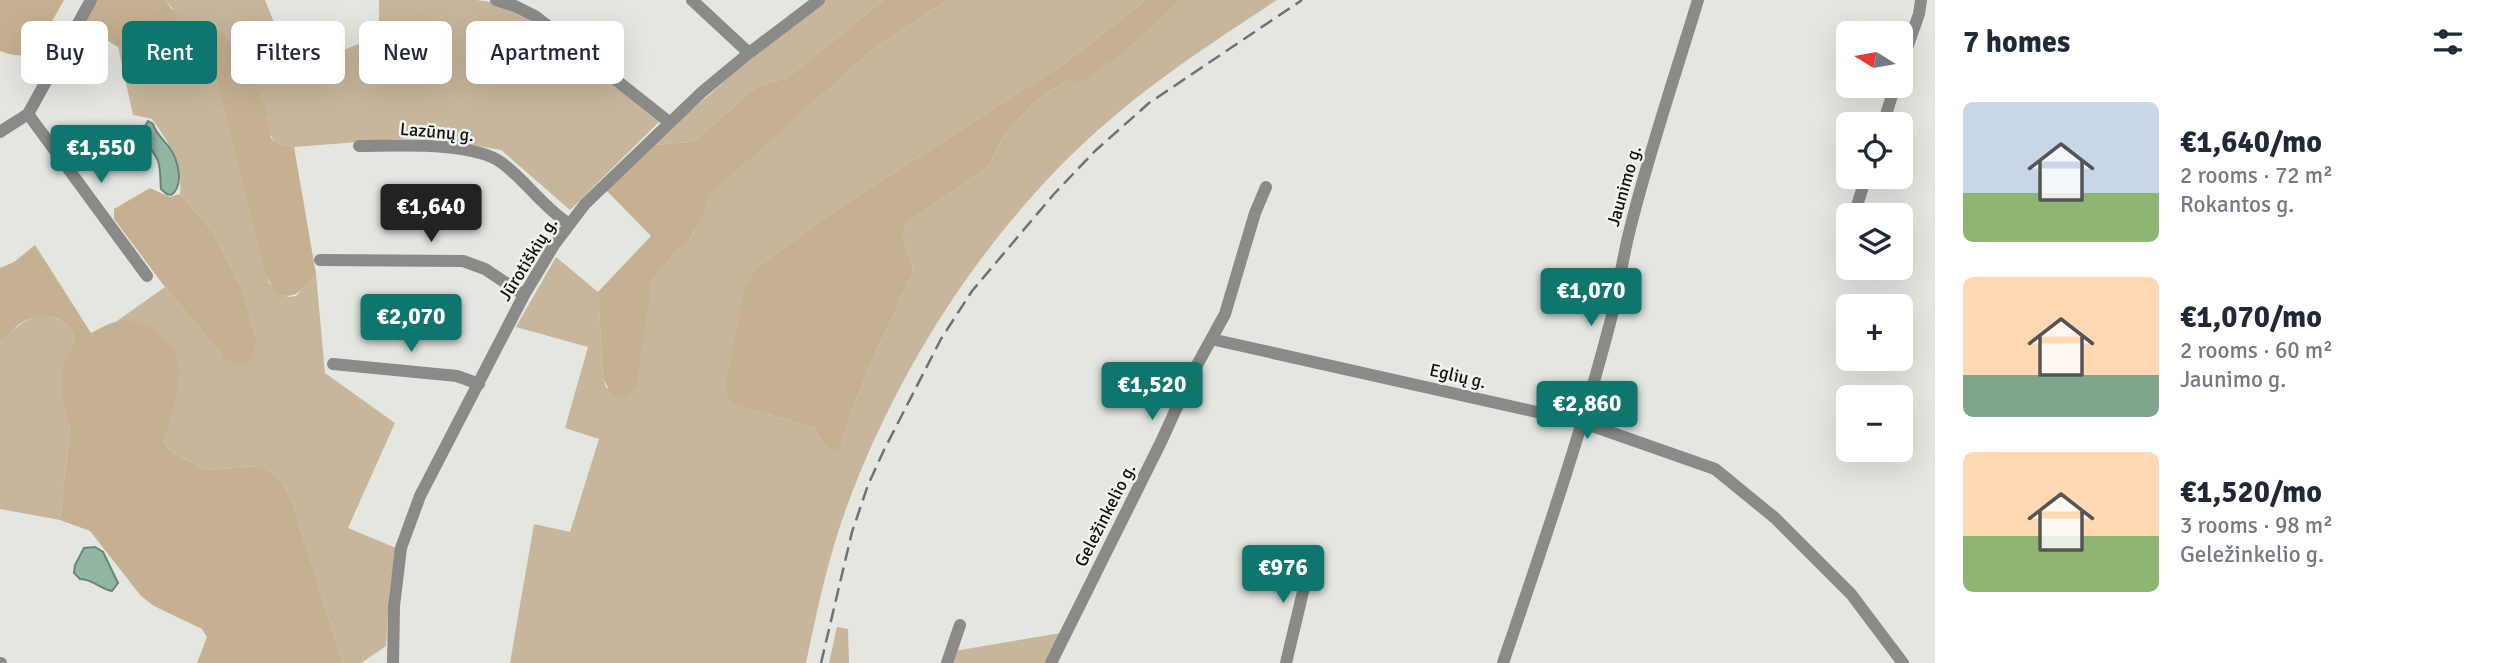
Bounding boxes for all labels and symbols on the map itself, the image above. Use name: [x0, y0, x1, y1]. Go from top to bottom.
north arrow: [1836, 21, 1913, 98]
street label: Lazūnų g.: [399, 118, 475, 146]
pin: €1,550: [44, 125, 158, 185]
street label: Jaunimo g.: [1602, 143, 1646, 229]
pin: €1,640: [374, 184, 488, 244]
street label: Jūrotiškių g.: [494, 213, 562, 305]
pin: €1,070: [1534, 268, 1648, 328]
pin: €2,070: [354, 294, 468, 354]
street label: Eglių g.: [1427, 359, 1489, 393]
pin: €1,520: [1095, 362, 1209, 422]
pin: €2,860: [1530, 382, 1644, 441]
street label: Geležinkelio g.: [1070, 460, 1140, 570]
pin: €976: [1242, 546, 1324, 605]

